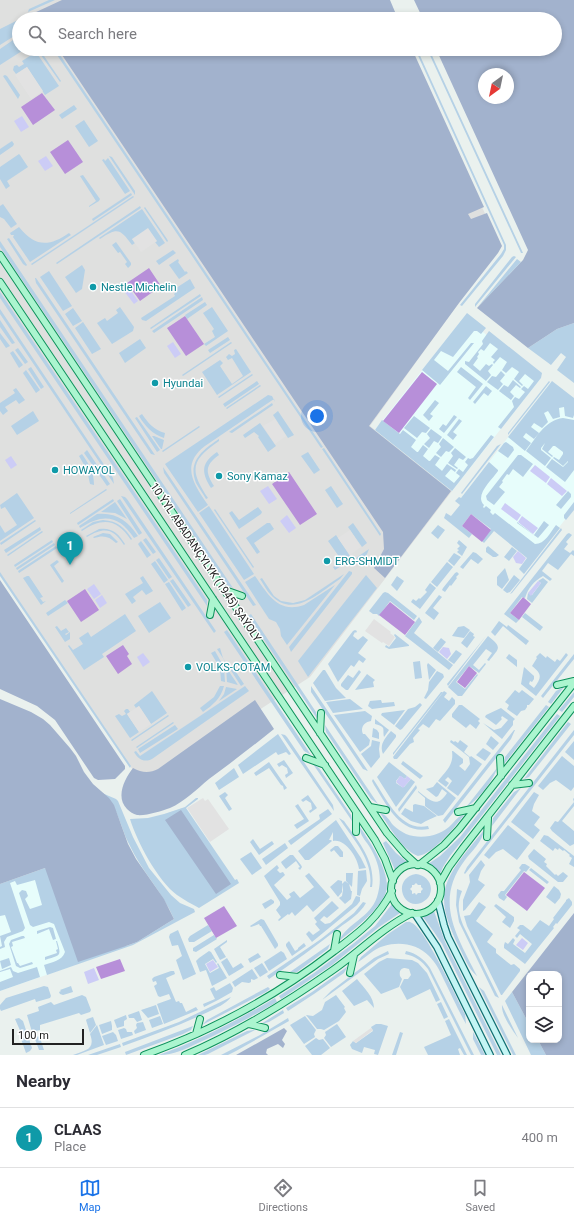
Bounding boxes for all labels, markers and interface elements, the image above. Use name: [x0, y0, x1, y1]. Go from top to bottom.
search box: [12, 12, 562, 56]
icon: search: [26, 23, 48, 45]
text: Search here: [58, 25, 137, 43]
north arrow: [478, 68, 514, 104]
place label: Nestle Michelin: [101, 281, 177, 294]
marker: Nestle Michelin: [88, 282, 98, 292]
place label: Hyundai: [163, 377, 203, 390]
marker: Hyundai: [150, 378, 160, 388]
your location: [307, 406, 327, 426]
place label: HOWAYOL: [63, 464, 115, 477]
marker: HOWAYOL: [50, 465, 60, 475]
place label: Sony Kamaz: [227, 470, 288, 483]
marker: Sony Kamaz: [214, 471, 224, 481]
street label: 10 ÝYL ABADANÇYLYK (1945) ŞAÝOLY: [147, 480, 264, 644]
pin: 1: [57, 532, 83, 565]
place label: ERG-SHMIDT: [335, 555, 400, 568]
marker: ERG-SHMIDT: [322, 556, 332, 566]
place label: VOLKS-COTAM: [196, 661, 270, 674]
marker: VOLKS-COTAM: [183, 662, 193, 672]
map controls: [526, 971, 562, 1043]
button: locate: [526, 971, 562, 1007]
button: layers: [526, 1007, 562, 1043]
scale bar: [12, 1027, 84, 1046]
text: 100 m: [18, 1029, 49, 1042]
text: Nearby: [16, 1071, 71, 1091]
text: CLAAS: [54, 1121, 101, 1139]
text: 1: [25, 1130, 33, 1145]
text: 400 m: [521, 1130, 558, 1145]
text: Place: [54, 1139, 86, 1154]
tab: Map: [79, 1177, 101, 1214]
tab: Directions: [258, 1177, 308, 1214]
tab: Saved: [465, 1177, 495, 1214]

